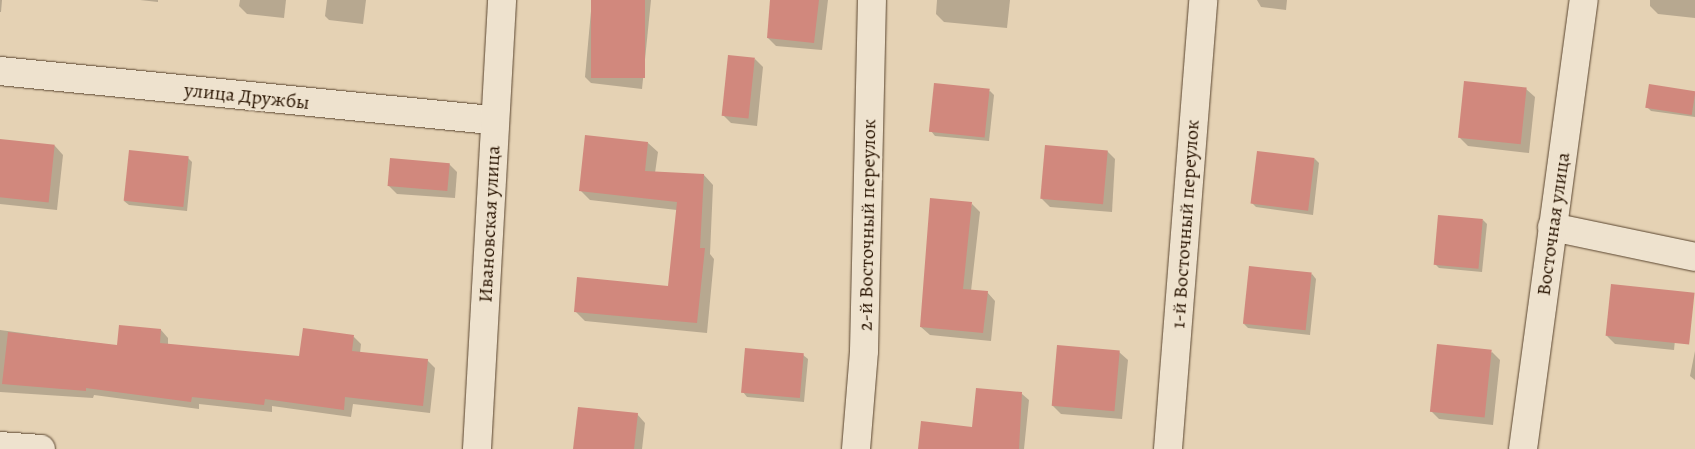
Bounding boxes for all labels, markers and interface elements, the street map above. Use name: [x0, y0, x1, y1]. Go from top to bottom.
street label: улица Дружбы: [183, 77, 311, 115]
street label: 2-й Восточный переулок: [853, 119, 881, 331]
street label: 1-й Восточный переулок: [1166, 119, 1204, 329]
street label: Ивановская улица: [473, 145, 505, 303]
street label: Восточная улица: [1531, 151, 1575, 297]

